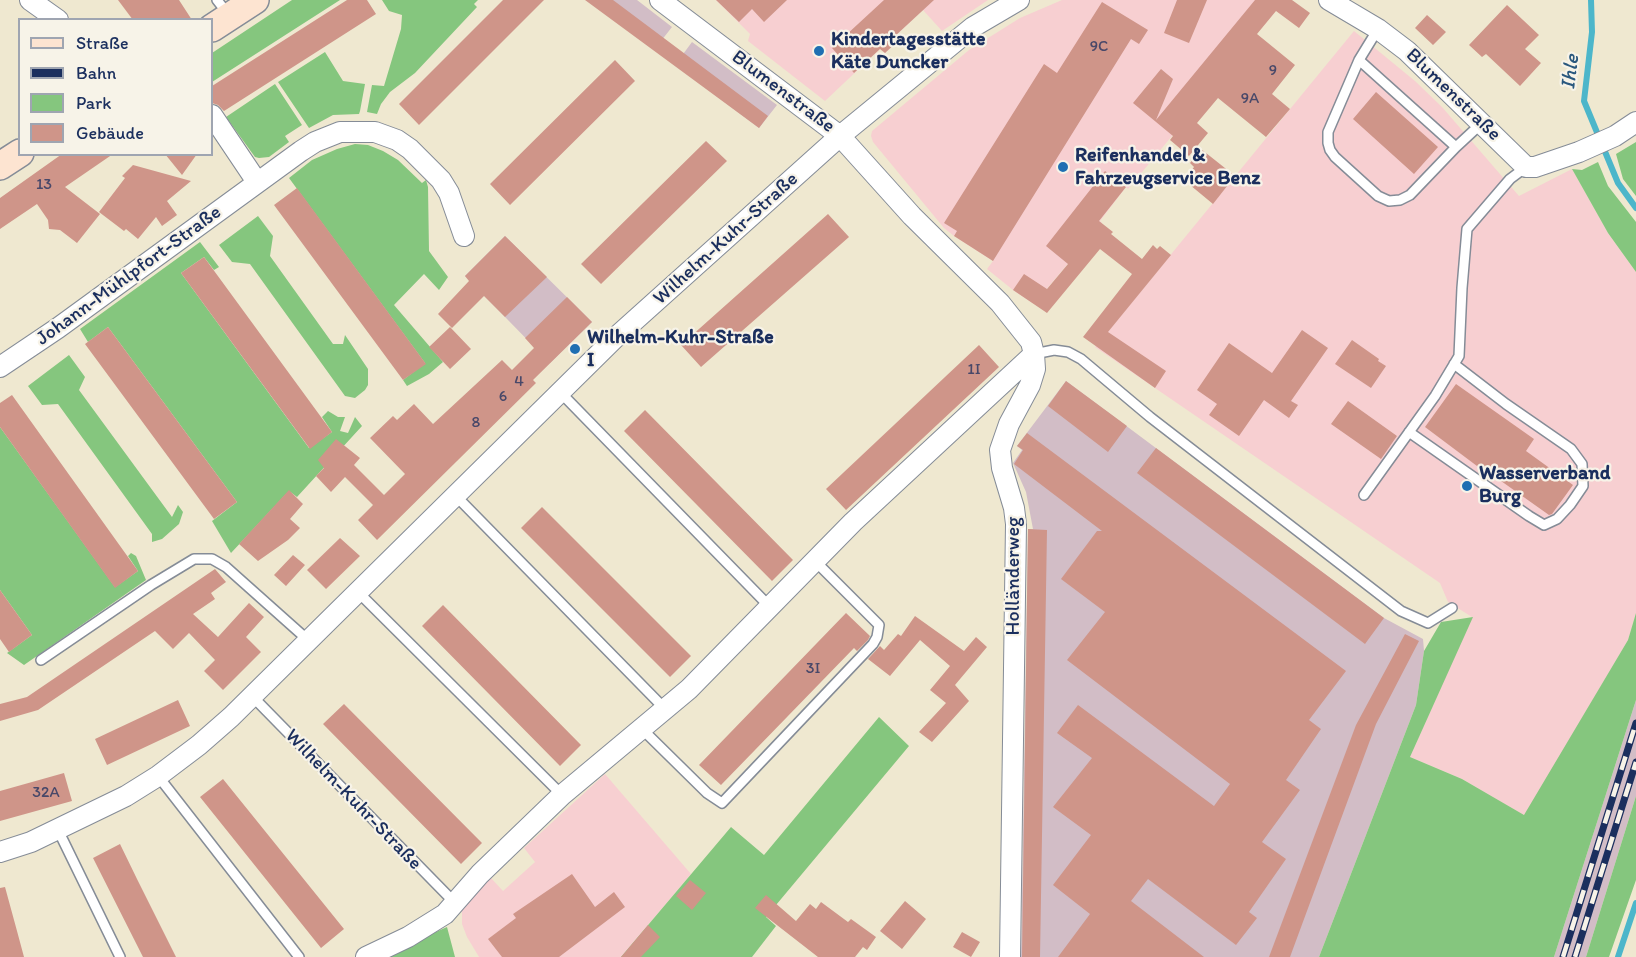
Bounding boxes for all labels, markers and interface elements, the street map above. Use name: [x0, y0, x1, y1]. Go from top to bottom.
legend: [18, 18, 213, 156]
place label: Kindertagesstätte Käte Duncker: [831, 28, 985, 75]
text: Straße: [76, 32, 129, 54]
house number: 9C: [1090, 37, 1108, 57]
marker: Kindertagesstätte Käte Duncker: [812, 44, 826, 58]
street label: Blumenstraße: [1400, 44, 1506, 146]
street label: Blumenstraße: [727, 45, 839, 139]
water label: Ihle: [1556, 53, 1586, 91]
house number: 9: [1269, 61, 1277, 81]
text: Bahn: [76, 62, 116, 84]
house number: 9A: [1241, 89, 1259, 109]
text: Park: [76, 92, 111, 114]
text: Gebäude: [76, 122, 144, 144]
place label: Reifenhandel & Fahrzeugservice Benz: [1075, 144, 1260, 191]
marker: Reifenhandel & Fahrzeugservice Benz: [1056, 160, 1070, 174]
street label: Wilhelm-Kuhr-Straße: [649, 168, 803, 310]
house number: 13: [36, 175, 52, 195]
street label: Johann-Mühlpfort-Straße: [32, 201, 226, 351]
place label: Wilhelm-Kuhr-Straße I: [587, 326, 774, 373]
marker: Wilhelm-Kuhr-Straße I: [568, 342, 582, 356]
house number: 1I: [967, 360, 981, 380]
house number: 4: [514, 372, 524, 392]
house number: 6: [499, 387, 507, 407]
house number: 8: [472, 413, 480, 433]
place label: Wasserverband Burg: [1479, 462, 1610, 509]
marker: Wasserverband Burg: [1460, 479, 1474, 493]
street label: Holländerweg: [1002, 517, 1026, 635]
house number: 3I: [806, 659, 820, 679]
street label: Wilhelm-Kuhr-Straße: [280, 725, 426, 875]
house number: 32A: [32, 783, 60, 803]

